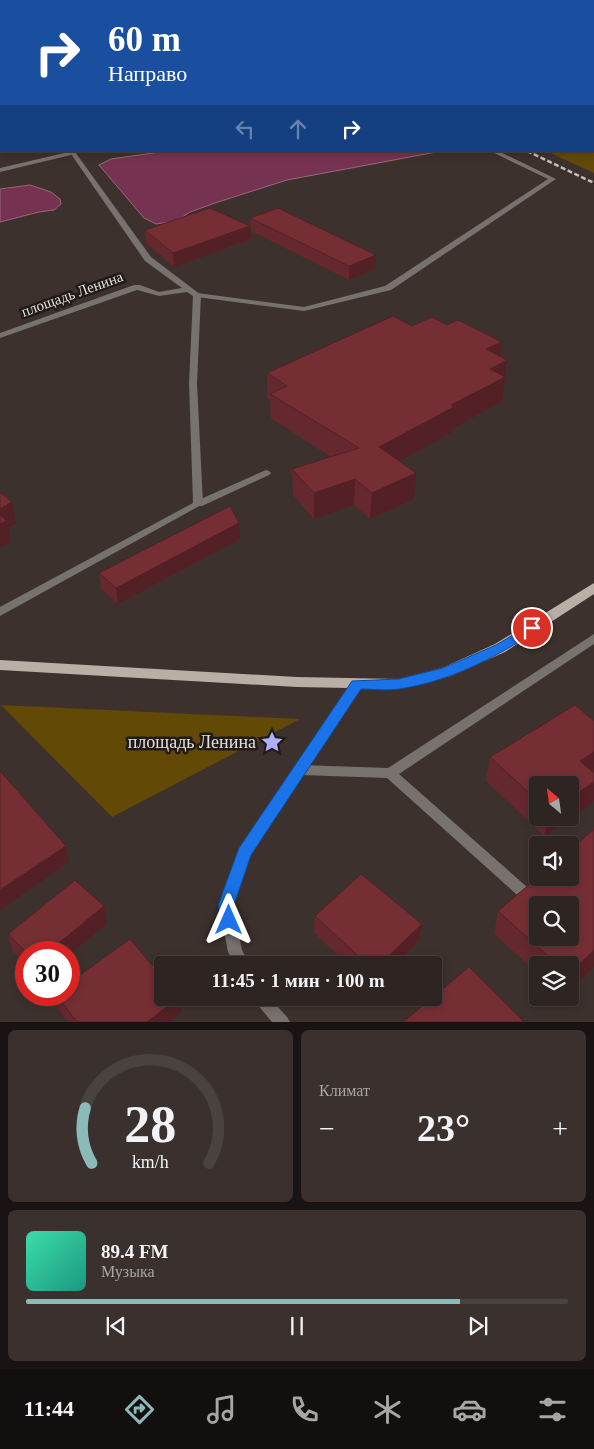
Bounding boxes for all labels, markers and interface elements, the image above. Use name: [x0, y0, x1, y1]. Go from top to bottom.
icon: right: [25, 20, 90, 85]
text: 60 m: [108, 20, 181, 59]
text: Направо: [108, 61, 187, 86]
icon: left: [231, 115, 259, 143]
icon: ahead: [284, 115, 312, 143]
icon: right: [337, 115, 365, 143]
street label: площадь Ленина: [19, 268, 125, 320]
pin: [511, 607, 553, 649]
icon: arrive: [518, 614, 546, 642]
place icon: площадь Ленина: [259, 729, 285, 755]
place label: площадь Ленина: [128, 732, 256, 752]
north arrow: [529, 776, 579, 826]
map controls: [529, 776, 579, 1006]
button: sound: [529, 836, 579, 886]
position arrow: [202, 893, 254, 945]
button: search: [529, 896, 579, 946]
speed limit sign: 30: [15, 941, 80, 1006]
button: layers: [529, 956, 579, 1006]
text: 11:45 · 1 мин · 100 m: [211, 970, 385, 991]
text: Климат: [319, 1082, 370, 1099]
text: 28: [125, 1096, 177, 1153]
text: 23°: [417, 1107, 470, 1149]
text: −: [319, 1113, 335, 1144]
text: +: [552, 1113, 568, 1144]
text: km/h: [132, 1152, 169, 1172]
text: 89.4 FM: [101, 1241, 169, 1262]
text: Музыка: [101, 1263, 155, 1280]
icon: previous: [102, 1312, 130, 1340]
icon: pause: [283, 1312, 311, 1340]
icon: next: [464, 1312, 492, 1340]
icon: directions: [122, 1392, 157, 1427]
icon: music: [204, 1392, 239, 1427]
icon: phone: [287, 1392, 322, 1427]
icon: climate: [370, 1392, 405, 1427]
icon: car: [452, 1392, 487, 1427]
icon: filters: [535, 1392, 570, 1427]
text: 11:44: [24, 1396, 74, 1421]

